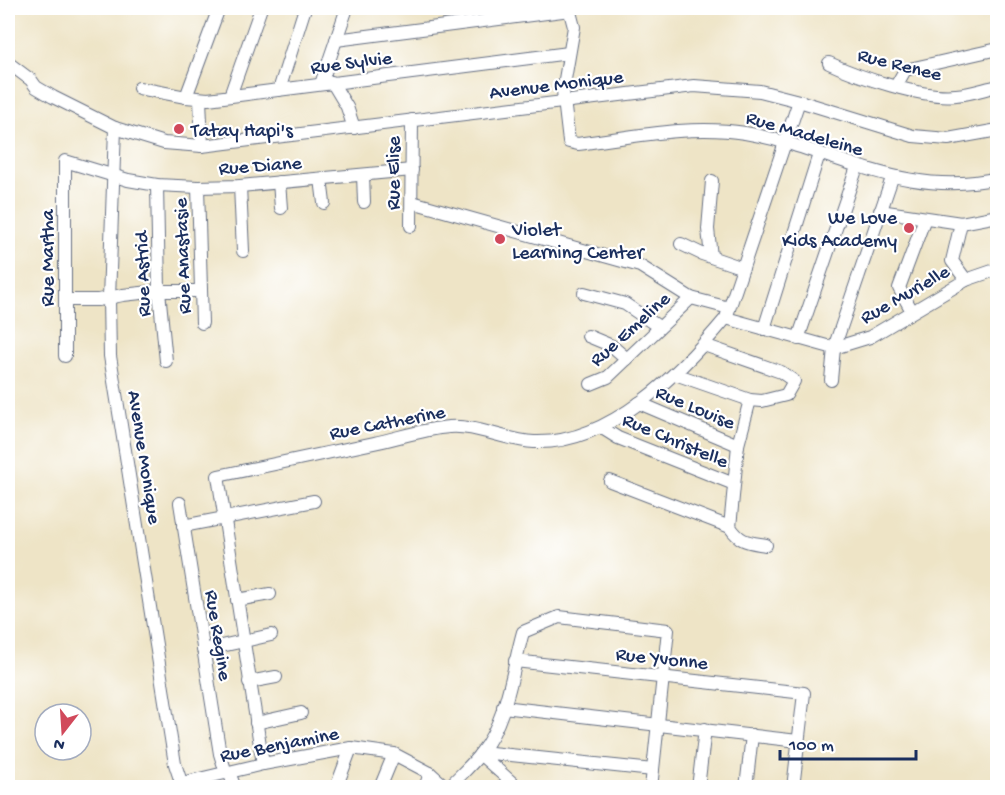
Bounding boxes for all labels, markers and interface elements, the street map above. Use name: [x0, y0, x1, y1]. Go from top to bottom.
street label: Rue Renee: [855, 45, 944, 88]
street label: Rue Sylvie: [309, 48, 394, 81]
street label: Avenue Monique: [488, 67, 625, 106]
street label: Rue Madeleine: [743, 108, 866, 163]
place label: Tatay Hapi's: [190, 121, 293, 144]
marker: Tatay Hapi's: [172, 122, 186, 136]
street label: Rue Elise: [384, 135, 407, 210]
street label: Rue Diane: [218, 153, 303, 182]
street label: Rue Anastasie: [171, 197, 198, 314]
place label: We Love Kids Academy: [782, 208, 898, 254]
street label: Rue Martha: [38, 209, 61, 307]
place label: Violet Learning Center: [511, 220, 645, 266]
marker: We Love Kids Academy: [902, 221, 916, 235]
street label: Rue Astrid: [131, 229, 157, 317]
marker: Violet Learning Center: [493, 232, 507, 246]
street label: Rue Murielle: [857, 261, 955, 331]
street label: Rue Emeline: [586, 288, 677, 373]
street label: Rue Louise: [651, 382, 738, 436]
street label: Avenue Monique: [121, 389, 165, 527]
street label: Rue Catherine: [328, 402, 448, 447]
street label: Rue Christelle: [618, 410, 732, 475]
street label: Rue Regine: [198, 589, 235, 683]
street label: Rue Yvonne: [614, 644, 710, 677]
north arrow: [33, 702, 93, 762]
scale bar: [780, 723, 916, 761]
street label: Rue Benjamine: [218, 724, 342, 769]
text: N: [51, 732, 67, 754]
text: 100 m: [788, 736, 834, 757]

